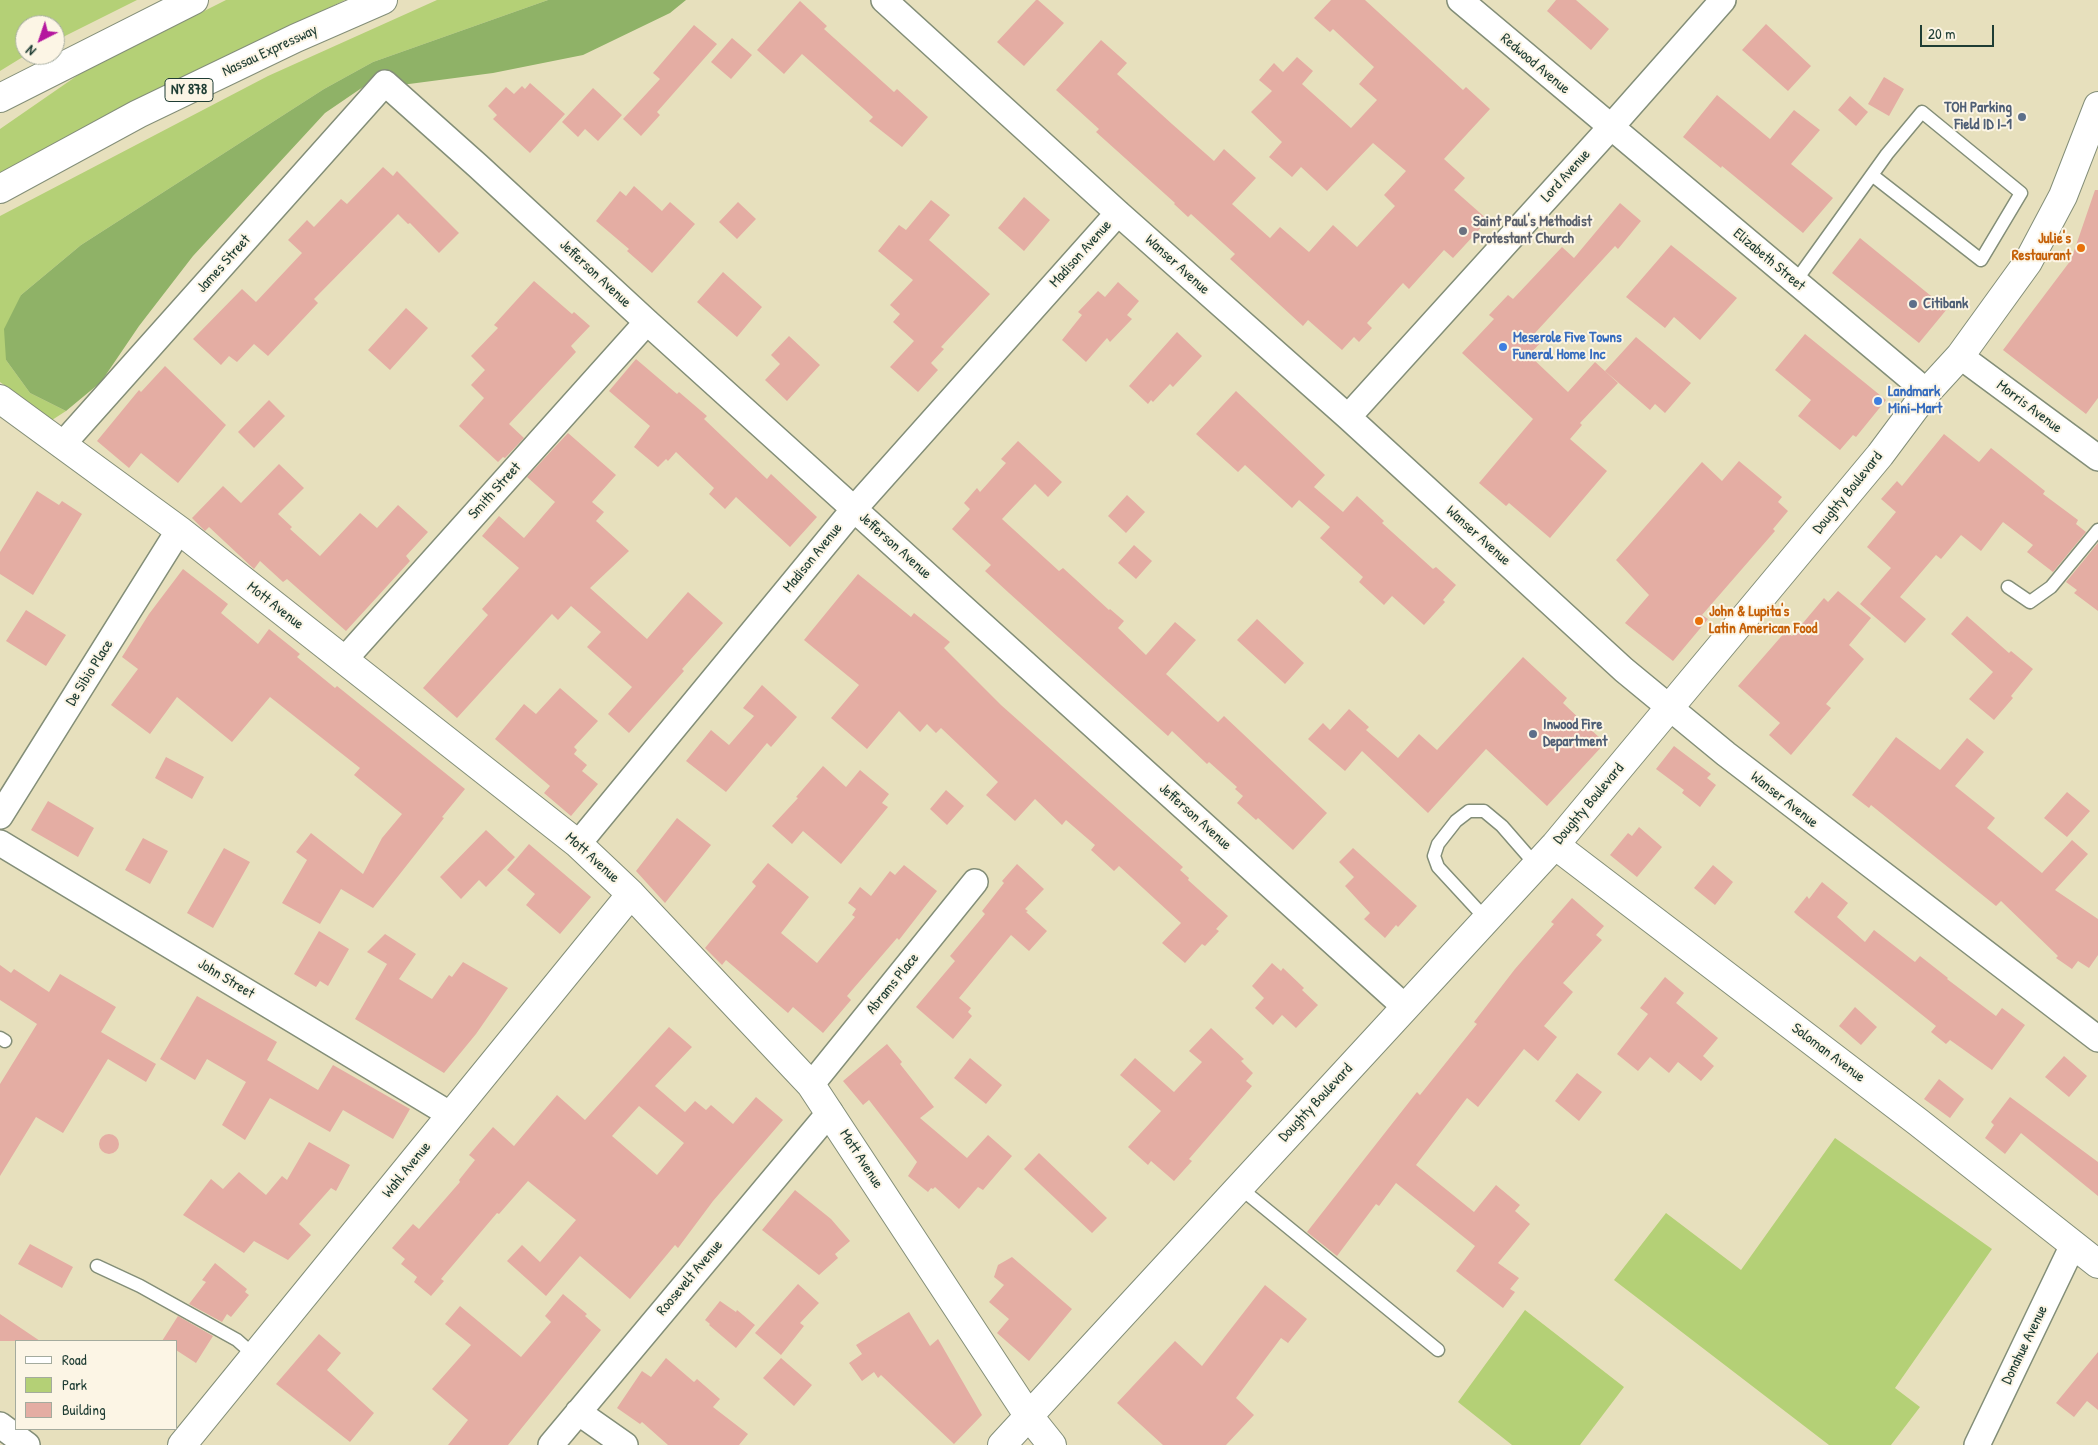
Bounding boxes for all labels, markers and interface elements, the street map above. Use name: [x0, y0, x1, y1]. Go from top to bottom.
north arrow: [15, 15, 65, 65]
scale bar: [1923, 15, 1997, 47]
street label: Nassau Expressway: [220, 21, 320, 81]
text: 20 m: [1928, 23, 1955, 44]
street label: Redwood Avenue: [1497, 30, 1573, 98]
text: N: [21, 41, 40, 61]
road number: NY 878: [165, 78, 213, 102]
place label: TOH Parking Field ID I-1: [1944, 99, 2012, 134]
marker: TOH Parking Field ID I-1: [2016, 111, 2028, 123]
street label: Lord Avenue: [1538, 146, 1594, 206]
place label: Saint Paul's Methodist Protestant Church: [1473, 213, 1592, 248]
street label: Madison Avenue: [1046, 217, 1116, 291]
marker: Saint Paul's Methodist Protestant Church: [1457, 225, 1469, 237]
street label: Elizabeth Street: [1729, 225, 1809, 295]
place label: Julie's Restaurant: [2012, 230, 2071, 265]
street label: James Street: [193, 231, 255, 297]
street label: Wanser Avenue: [1141, 231, 1213, 299]
street label: Jefferson Avenue: [556, 236, 634, 312]
marker: Julie's Restaurant: [2075, 242, 2087, 254]
place label: Citibank: [1923, 295, 1968, 313]
marker: Citibank: [1907, 298, 1919, 310]
place label: Meserole Five Towns Funeral Home Inc: [1513, 329, 1622, 364]
marker: Meserole Five Towns Funeral Home Inc: [1497, 341, 1509, 353]
street label: Morris Avenue: [1993, 377, 2065, 437]
place label: Landmark Mini-Mart: [1888, 383, 1942, 418]
marker: Landmark Mini-Mart: [1872, 395, 1884, 407]
street label: Doughty Boulevard: [1809, 448, 1887, 538]
street label: Smith Street: [465, 459, 525, 523]
street label: Wanser Avenue: [1442, 502, 1514, 570]
street label: Jefferson Avenue: [855, 509, 935, 583]
street label: Madison Avenue: [780, 520, 846, 596]
street label: Mott Avenue: [243, 578, 307, 634]
place label: John & Lupita's Latin American Food: [1709, 603, 1817, 638]
marker: John & Lupita's Latin American Food: [1693, 615, 1705, 627]
street label: De Sibio Place: [63, 637, 117, 709]
place label: Inwood Fire Department: [1543, 716, 1607, 751]
marker: Inwood Fire Department: [1527, 728, 1539, 740]
street label: Doughty Boulevard: [1550, 760, 1628, 848]
street label: Wanser Avenue: [1747, 768, 1821, 832]
street label: Jefferson Avenue: [1155, 780, 1235, 854]
street label: Mott Avenue: [561, 829, 623, 887]
street label: Abrams Place: [863, 950, 923, 1018]
street label: John Street: [194, 955, 258, 1003]
street label: Soloman Avenue: [1788, 1020, 1868, 1086]
street label: Doughty Boulevard: [1275, 1060, 1357, 1146]
street label: Mott Avenue: [835, 1126, 887, 1192]
street label: Wahl Avenue: [379, 1138, 435, 1202]
street label: Roosevelt Avenue: [653, 1236, 727, 1320]
street label: Donahue Avenue: [1998, 1303, 2052, 1387]
legend: [15, 1340, 178, 1430]
text: Road: [62, 1349, 87, 1370]
text: Park: [62, 1374, 87, 1395]
text: Building: [62, 1399, 106, 1420]

